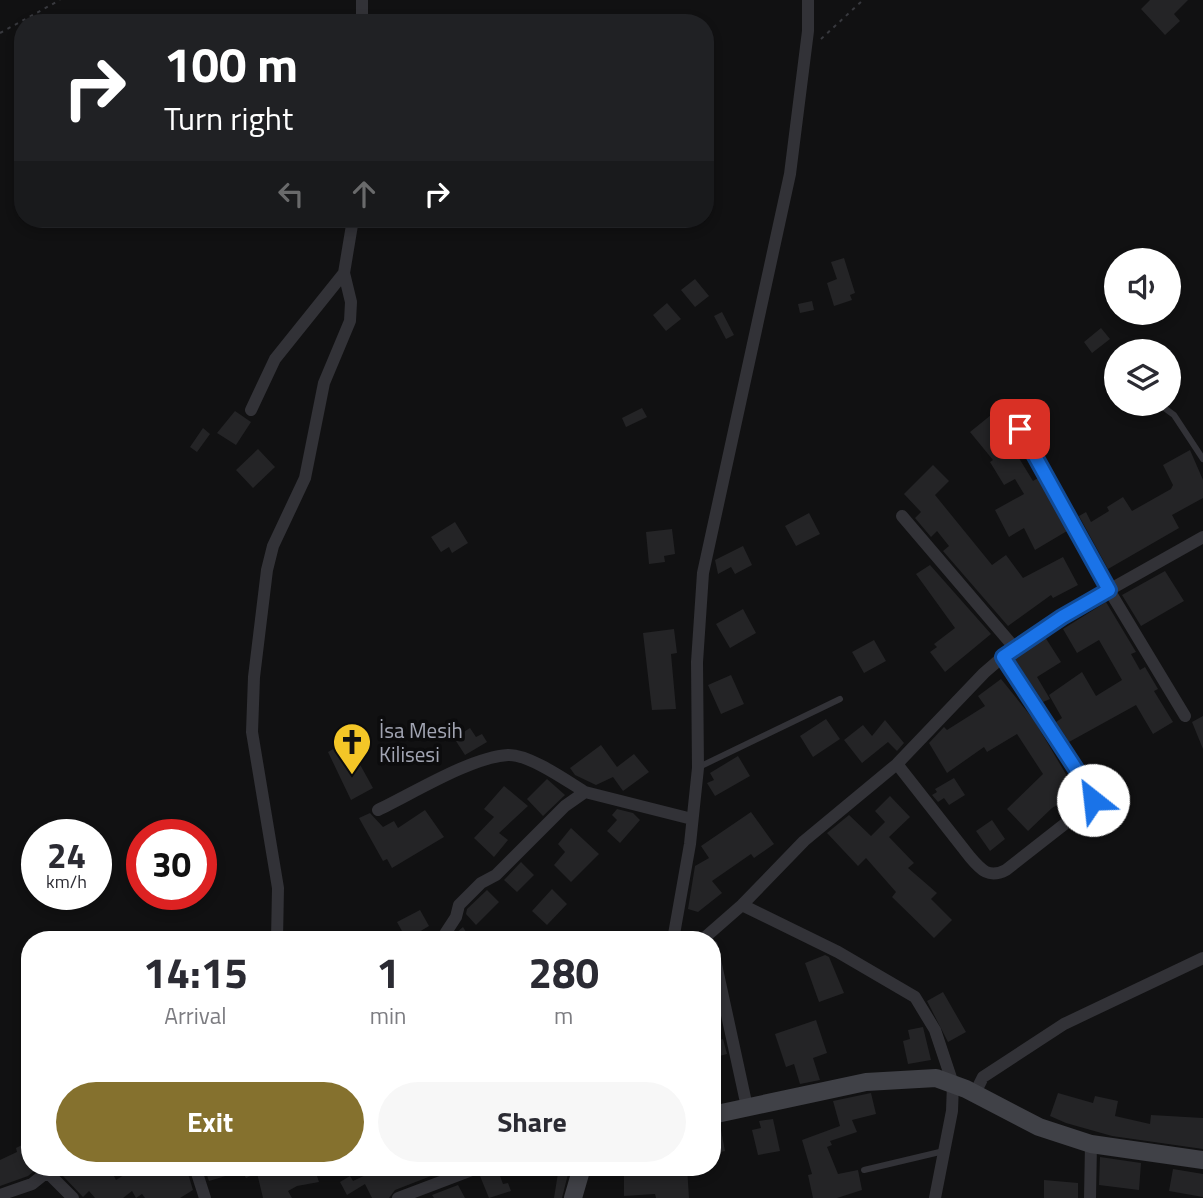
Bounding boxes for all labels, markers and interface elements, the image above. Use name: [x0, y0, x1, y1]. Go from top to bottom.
text: 100 m: [164, 26, 298, 101]
icon: right: [49, 42, 140, 133]
text: Turn right: [164, 94, 293, 142]
icon: left: [272, 175, 310, 213]
icon: ahead: [345, 175, 383, 213]
icon: right: [418, 175, 456, 213]
map controls: [1104, 248, 1181, 416]
button: sound: [1104, 248, 1181, 325]
button: layers: [1104, 339, 1181, 416]
pin: [990, 399, 1050, 459]
icon: arrive: [1001, 410, 1039, 448]
place label: İsa Mesih Kilisesi: [379, 714, 463, 770]
church icon: İsa Mesih Kilisesi: [331, 721, 373, 776]
position arrow: [1056, 763, 1130, 837]
speed limit sign: 30: [126, 819, 217, 910]
text: 24: [47, 828, 86, 882]
text: km/h: [46, 868, 87, 895]
text: 14:15: [143, 940, 248, 1004]
text: 1: [376, 940, 400, 1004]
text: 280: [528, 940, 599, 1004]
text: Arrival: [164, 998, 227, 1033]
text: min: [370, 998, 406, 1033]
text: m: [554, 998, 573, 1033]
button: Exit: [56, 1082, 364, 1162]
button: Share: [378, 1082, 686, 1162]

